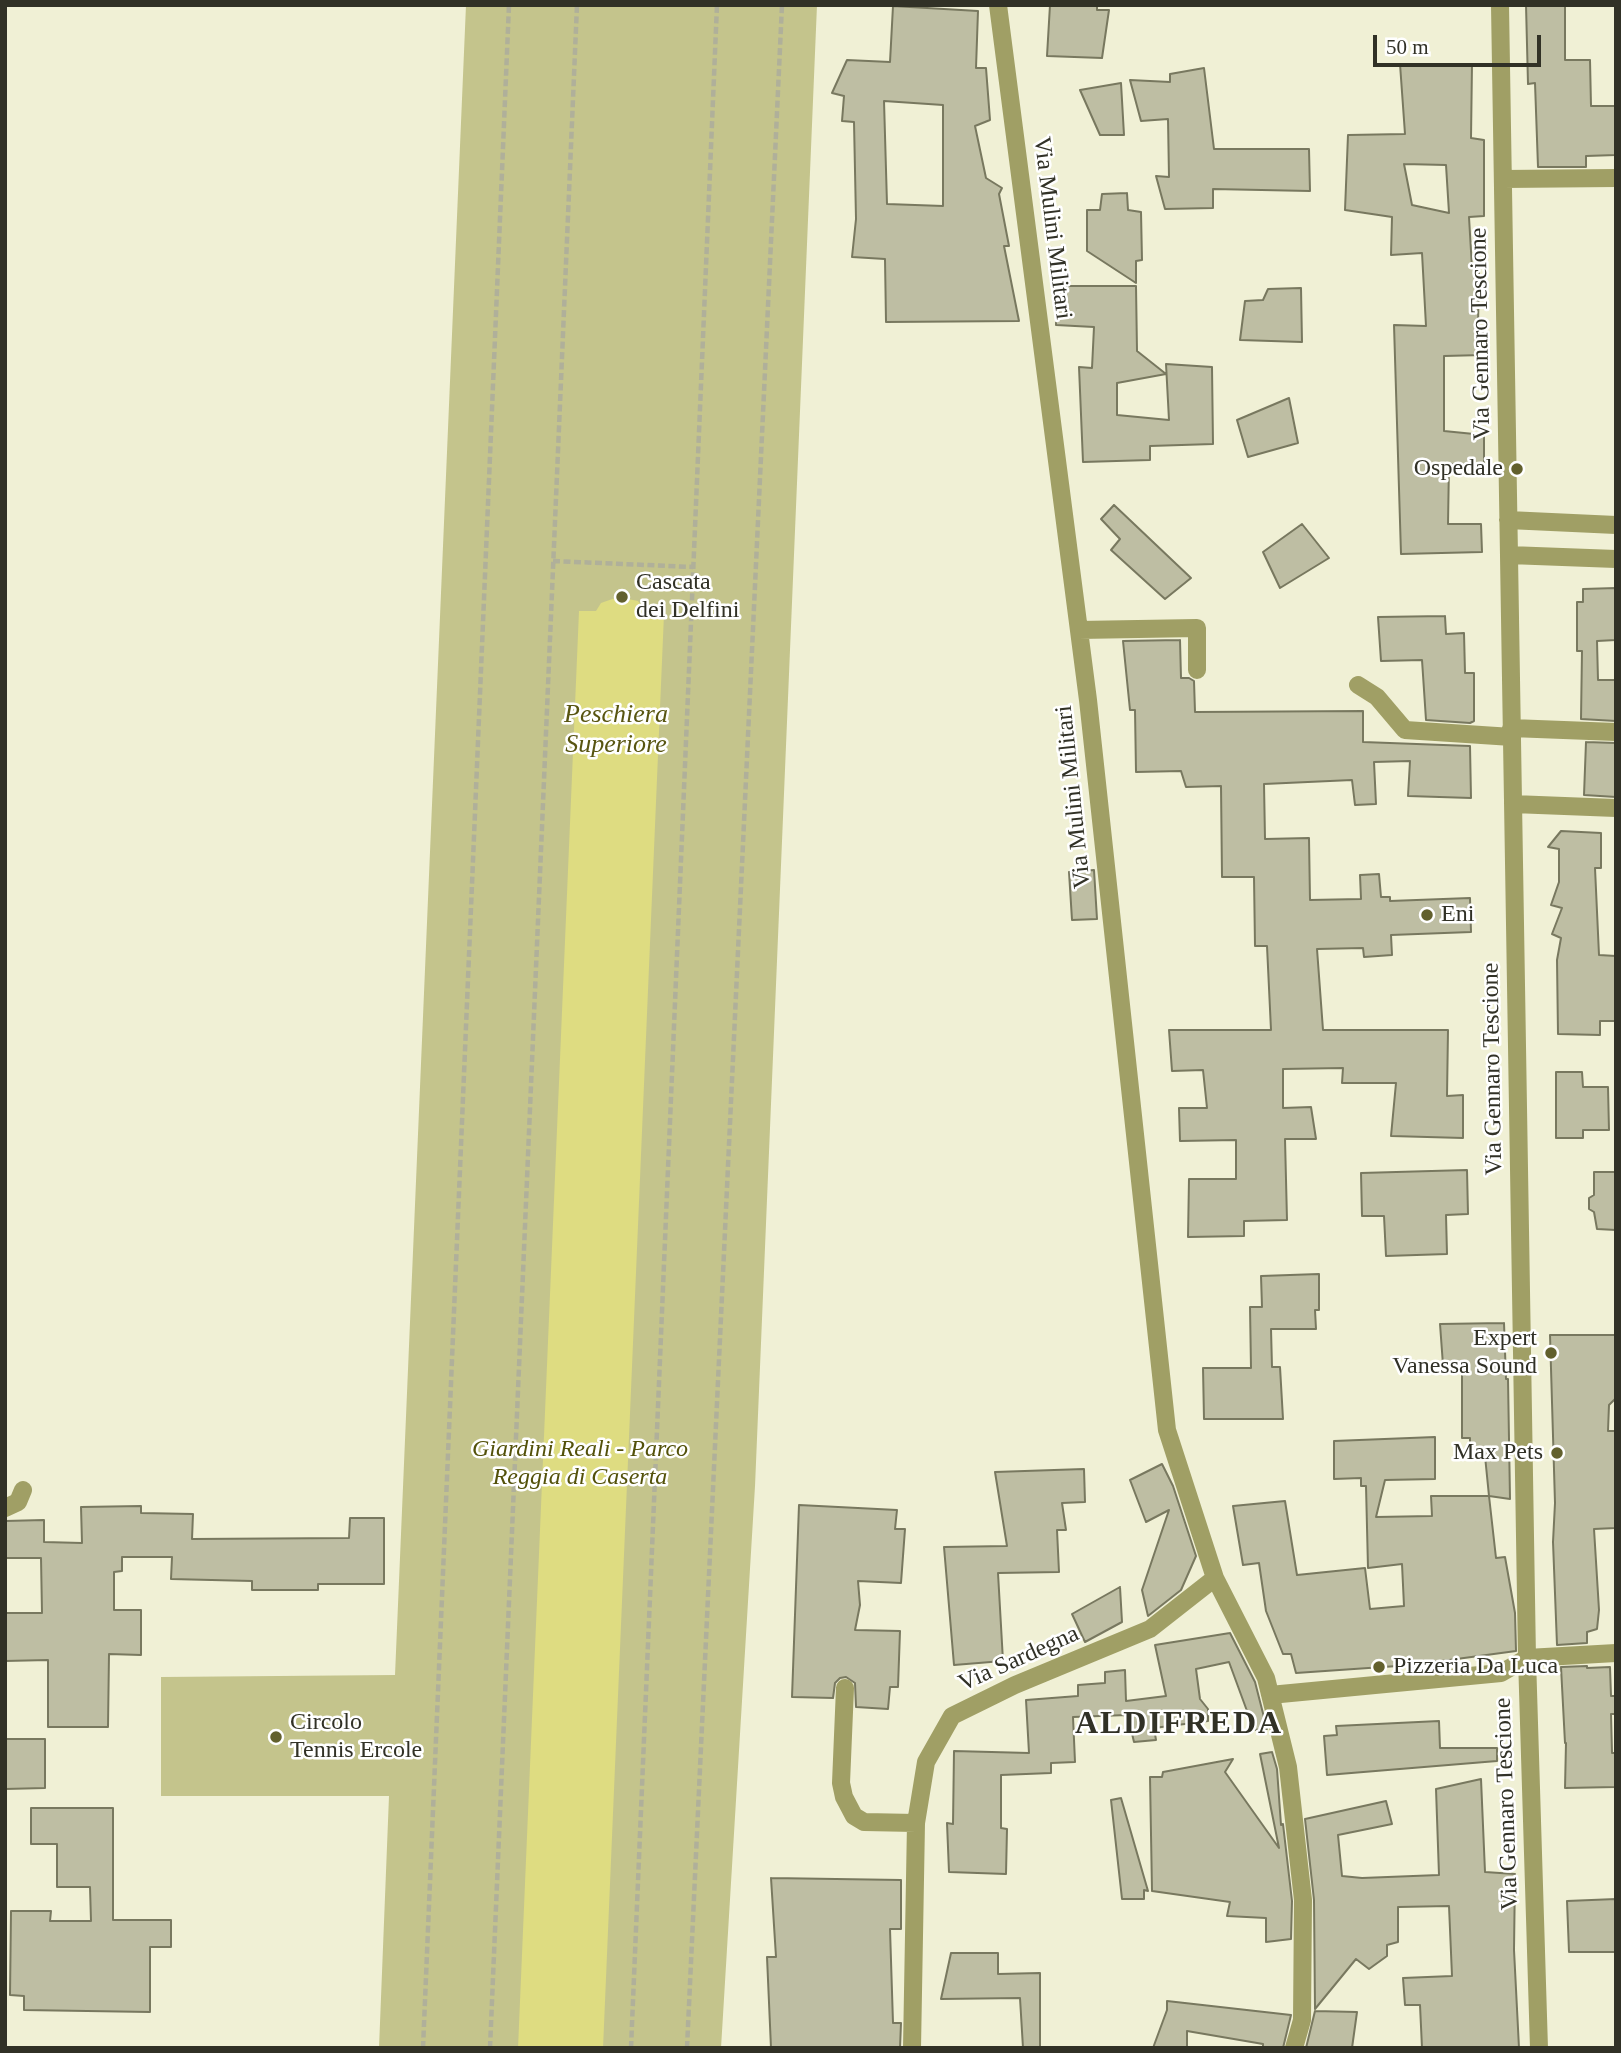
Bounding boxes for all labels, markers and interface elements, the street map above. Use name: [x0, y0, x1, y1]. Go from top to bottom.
scale bar: [1376, 21, 1544, 65]
text: 50 m: [1386, 35, 1429, 59]
street label: Via Mulini Militari: [1027, 135, 1077, 321]
street label: Via Gennaro Tescione: [1465, 227, 1497, 441]
place label: Ospedale: [1414, 455, 1503, 483]
marker: Ospedale: [1509, 461, 1525, 477]
place label: Cascata dei Delfini: [636, 569, 739, 625]
marker: Cascata dei Delfini: [614, 589, 630, 605]
water label: Peschiera Superiore: [564, 699, 668, 760]
street label: Via Mulini Militari: [1050, 704, 1098, 890]
place label: Eni: [1441, 901, 1474, 929]
marker: Eni: [1419, 907, 1435, 923]
street label: Via Gennaro Tescione: [1477, 962, 1509, 1176]
place label: Expert Vanessa Sound: [1392, 1325, 1537, 1381]
marker: Expert Vanessa Sound: [1543, 1345, 1559, 1361]
park label: Giardini Reali - Parco Reggia di Caserta: [472, 1436, 688, 1492]
place label: Max Pets: [1453, 1439, 1543, 1467]
marker: Max Pets: [1549, 1445, 1565, 1461]
street label: Via Sardegna: [954, 1620, 1084, 1698]
place label: Pizzeria Da Luca: [1393, 1653, 1558, 1681]
marker: Pizzeria Da Luca: [1371, 1659, 1387, 1675]
street label: Via Gennaro Tescione: [1489, 1697, 1525, 1911]
district label: ALDIFREDA: [1076, 1706, 1282, 1744]
place label: Circolo Tennis Ercole: [290, 1709, 422, 1765]
marker: Circolo Tennis Ercole: [268, 1729, 284, 1745]

